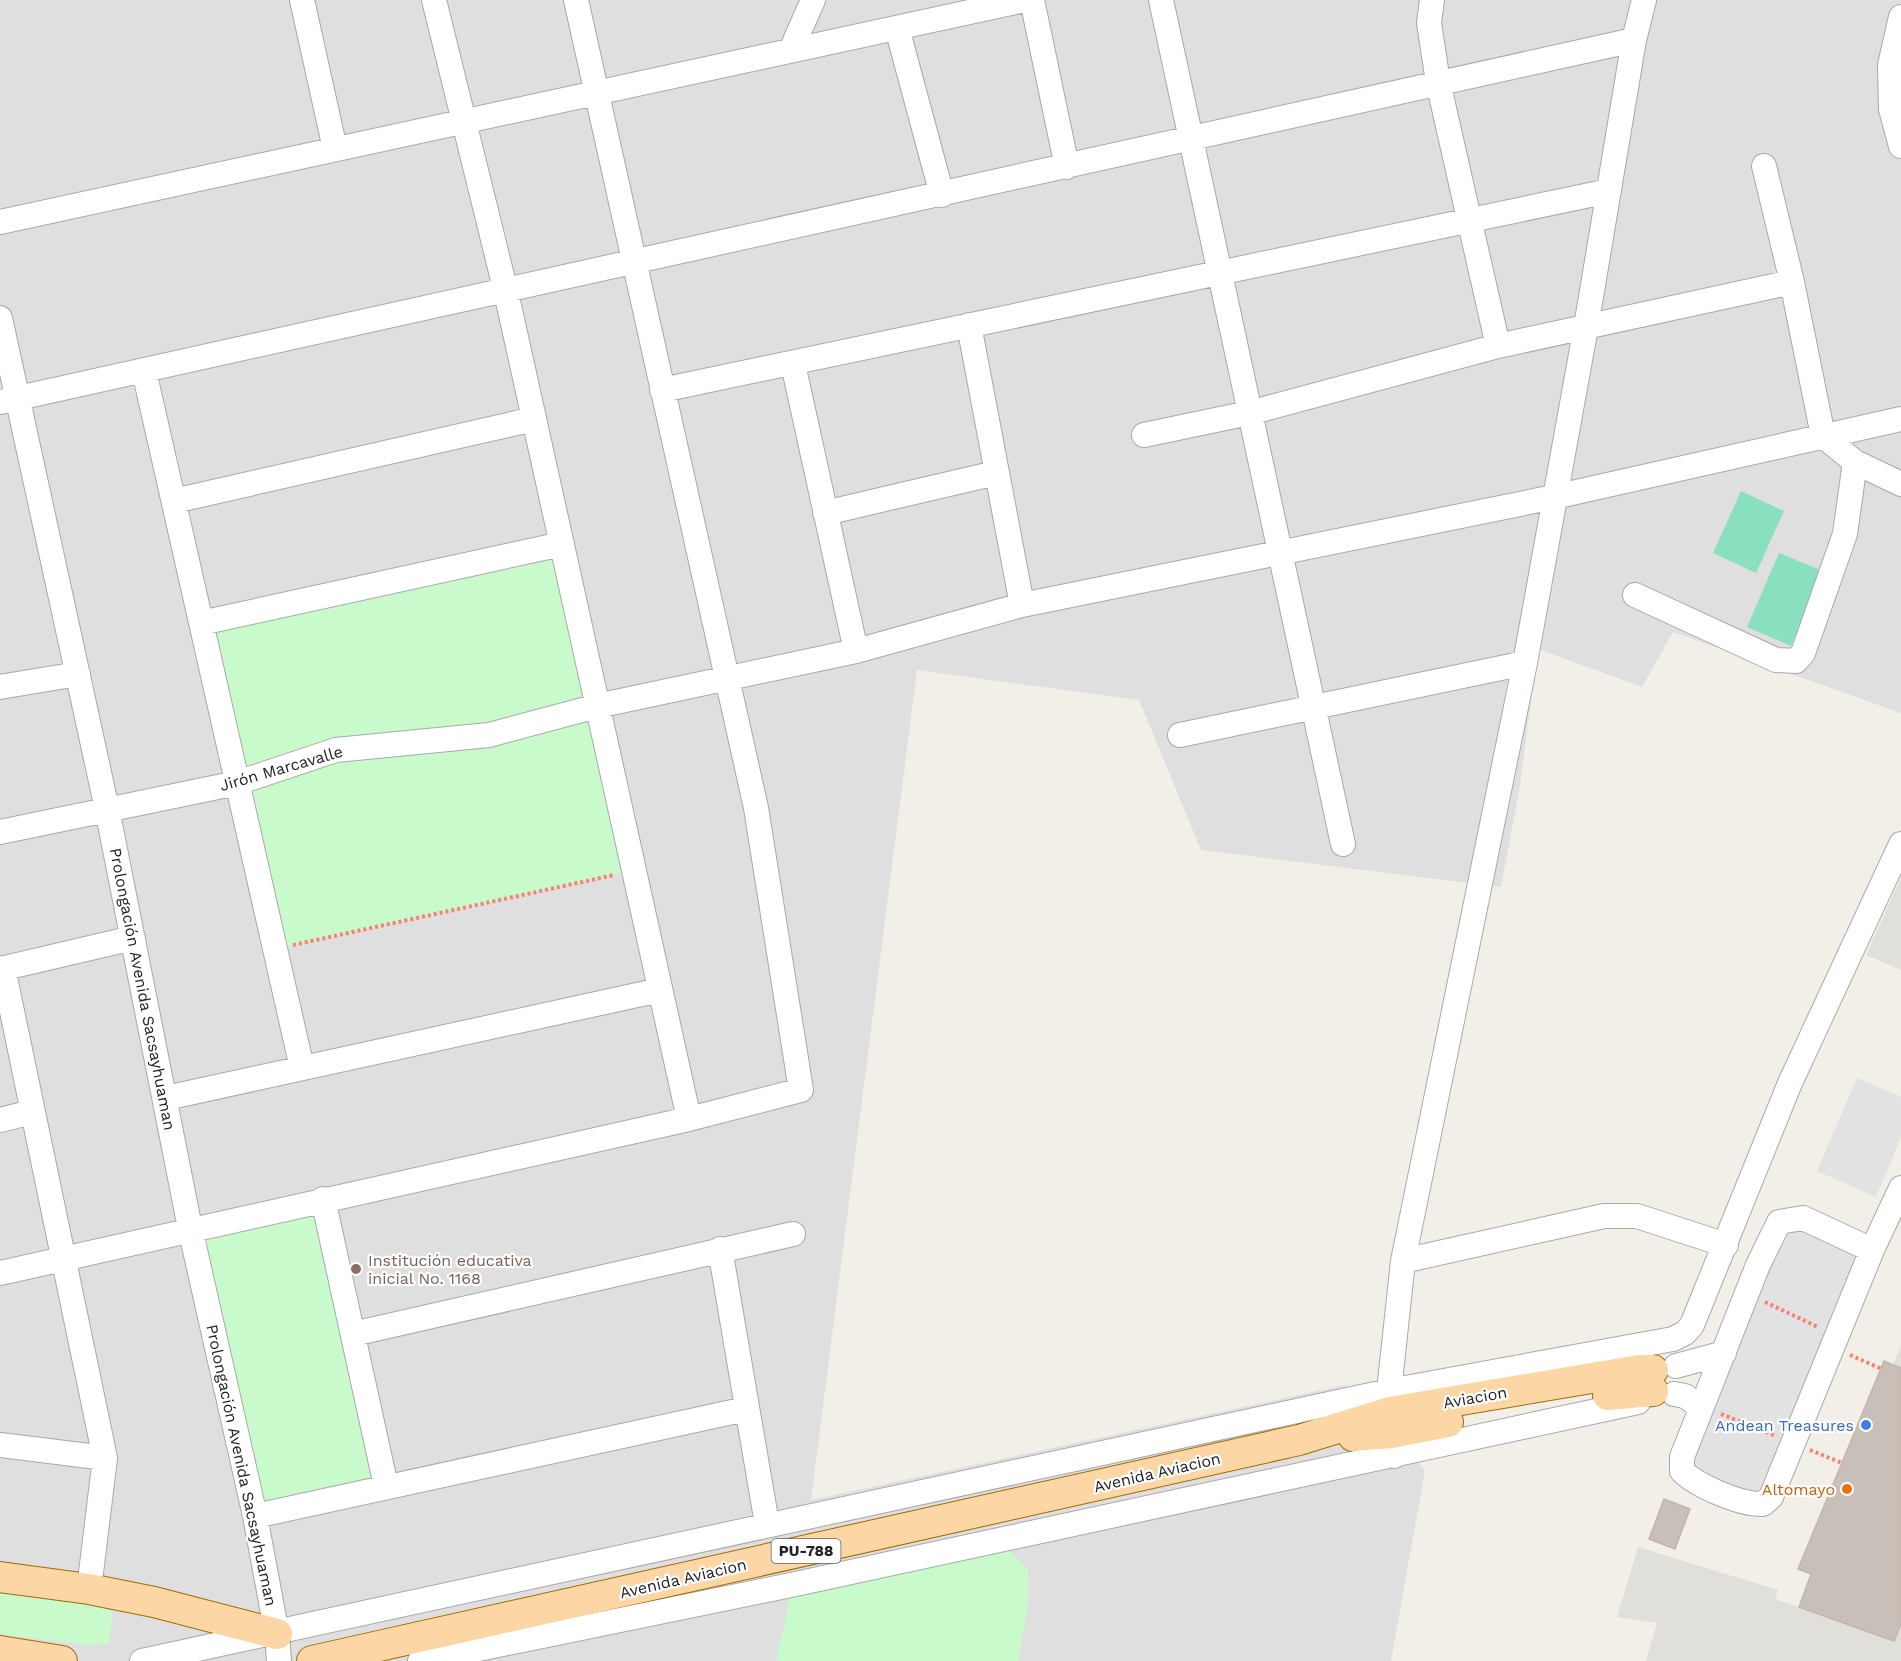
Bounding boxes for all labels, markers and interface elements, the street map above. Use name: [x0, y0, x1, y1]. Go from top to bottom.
street label: Jirón Marcavalle: [217, 742, 345, 795]
street label: Prolongación Avenida Sacsayhuaman: [106, 846, 179, 1132]
place label: Institución educativa inicial No. 1168: [368, 1251, 532, 1288]
marker: Institución educativa inicial No. 1168: [349, 1262, 363, 1276]
street label: Prolongación Avenida Sacsayhuaman: [202, 1323, 281, 1608]
street label: Aviacion: [1442, 1383, 1508, 1412]
place label: Andean Treasures: [1715, 1416, 1854, 1435]
marker: Andean Treasures: [1859, 1418, 1873, 1432]
street label: Avenida Aviacion: [1092, 1449, 1222, 1496]
place label: Altomayo: [1762, 1480, 1835, 1499]
marker: Altomayo: [1840, 1482, 1854, 1496]
road number: PU-788: [772, 1539, 840, 1563]
street label: Avenida Aviacion: [618, 1555, 748, 1602]

